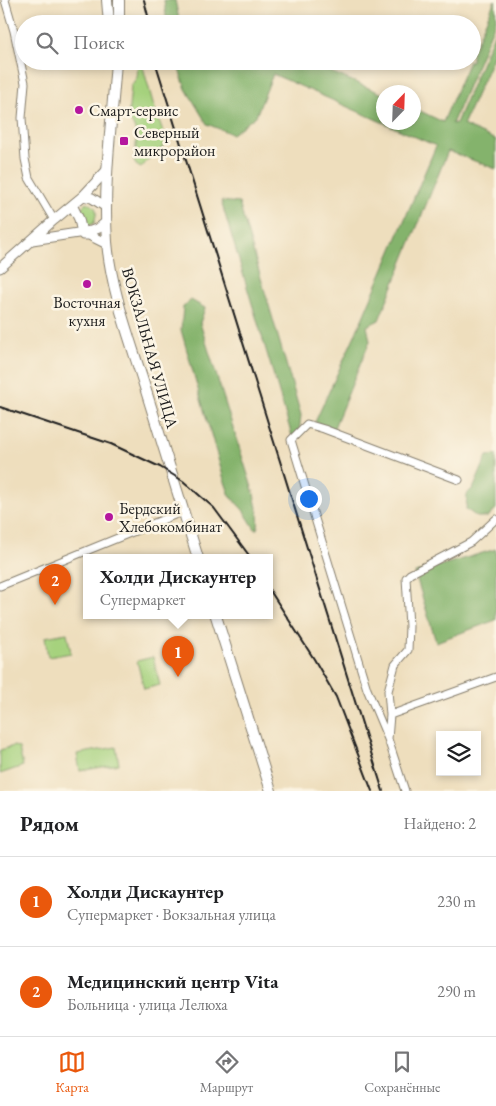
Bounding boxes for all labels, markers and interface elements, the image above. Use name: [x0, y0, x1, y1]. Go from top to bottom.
search box: [15, 15, 481, 70]
icon: search: [33, 29, 61, 57]
text: Поиск: [73, 30, 125, 55]
north arrow: [376, 85, 421, 130]
place label: Смарт-сервис: [89, 100, 178, 121]
marker: Смарт-сервис: [73, 104, 85, 116]
place label: Северный микрорайон: [134, 122, 215, 161]
marker: Северный микрорайон: [118, 135, 130, 147]
street label: ВОКЗАЛЬНАЯ УЛИЦА: [117, 265, 183, 432]
marker: Восточная кухня: [81, 278, 93, 290]
place label: Восточная кухня: [53, 292, 121, 331]
your location: [296, 486, 322, 512]
place label: Бердский Хлебокомбинат: [118, 498, 223, 537]
marker: Бердский Хлебокомбинат: [103, 511, 115, 523]
popup: [83, 554, 273, 619]
pin: 2: [39, 564, 71, 605]
text: Холди Дискаунтер: [100, 564, 256, 589]
text: Супермаркет: [100, 589, 185, 610]
pin: 1: [162, 636, 194, 677]
map controls: [436, 731, 481, 776]
button: layers: [436, 731, 481, 776]
text: Рядом: [20, 810, 79, 837]
text: Найдено: 2: [404, 813, 476, 834]
text: Холди Дискаунтер: [67, 879, 224, 904]
text: 1: [32, 891, 40, 912]
text: 230 m: [437, 891, 476, 912]
text: Супермаркет · Вокзальная улица: [67, 904, 276, 925]
text: Медицинский центр Vita: [67, 969, 278, 994]
text: 2: [32, 981, 40, 1002]
text: 290 m: [437, 981, 476, 1002]
text: Больница · улица Лелюха: [67, 994, 228, 1015]
tab: Карта: [55, 1048, 89, 1096]
tab: Маршрут: [200, 1048, 253, 1096]
tab: Сохранённые: [364, 1048, 441, 1096]

